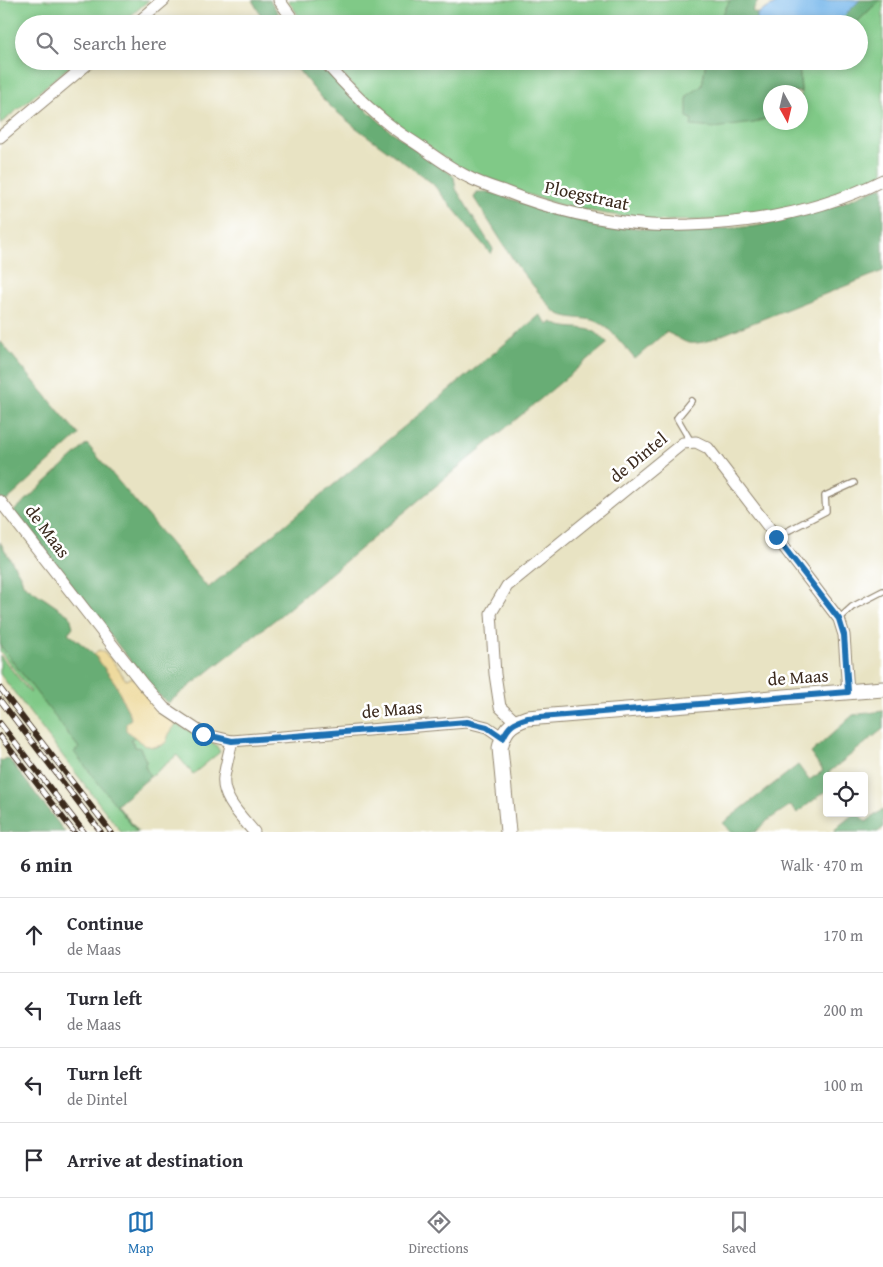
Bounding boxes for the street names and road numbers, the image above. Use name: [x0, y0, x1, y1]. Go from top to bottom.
street label: Ploegstraat: [542, 173, 632, 217]
street label: de Dintel: [603, 425, 673, 489]
street label: de Maas: [19, 499, 77, 563]
street label: de Maas: [767, 661, 829, 693]
street label: de Maas: [360, 693, 424, 725]

